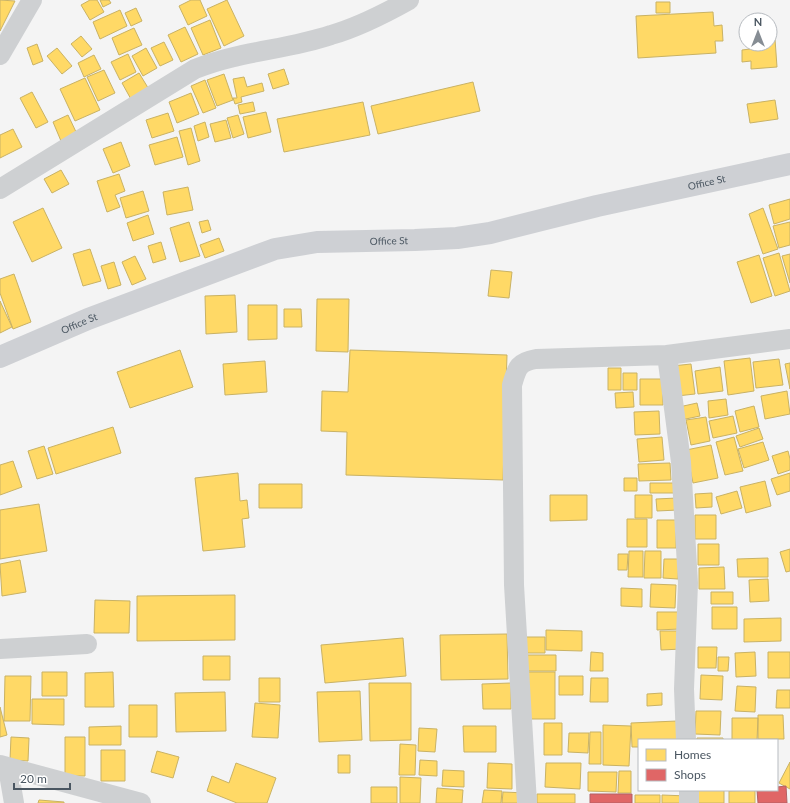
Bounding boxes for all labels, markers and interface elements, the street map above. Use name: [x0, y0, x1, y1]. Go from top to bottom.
north arrow: [738, 12, 778, 52]
text: N: [754, 15, 762, 28]
street label: Office St: [687, 172, 727, 192]
street label: Office St: [370, 234, 408, 247]
street label: Office St: [59, 310, 99, 336]
legend: [638, 739, 778, 791]
text: Homes: [674, 747, 711, 762]
scale bar: [14, 765, 70, 791]
text: Shops: [674, 767, 706, 782]
text: 20 m: [20, 771, 47, 786]

